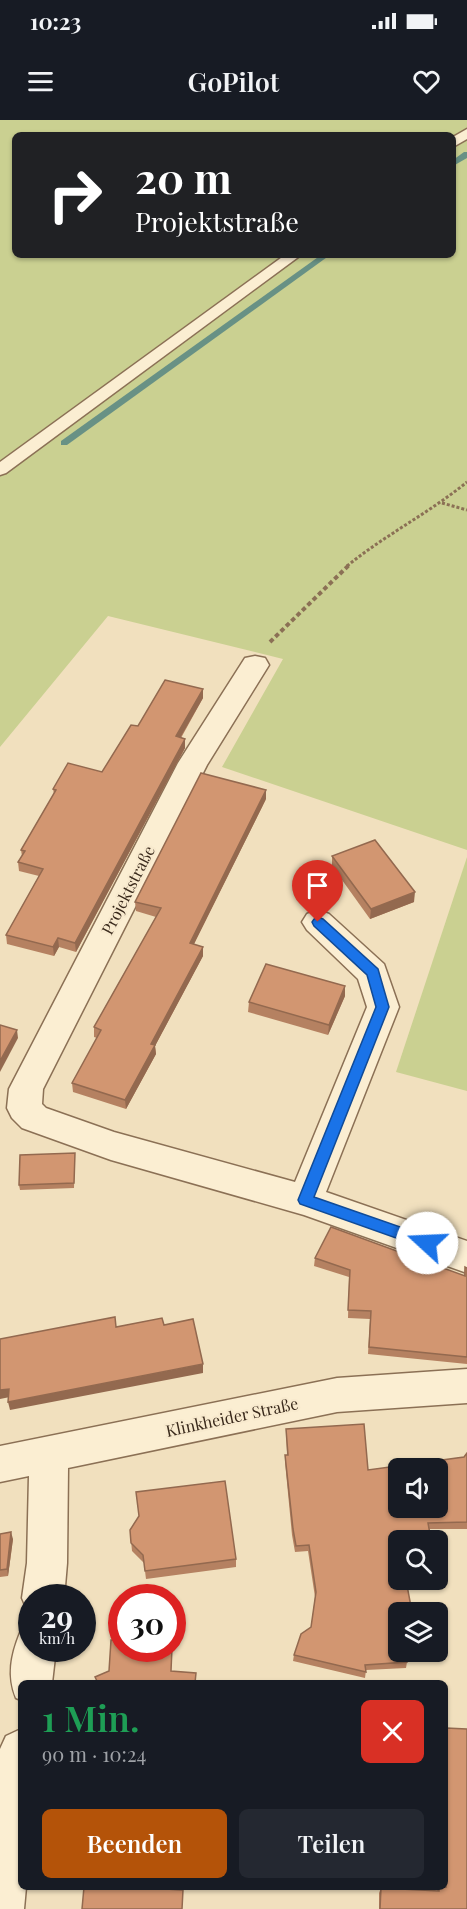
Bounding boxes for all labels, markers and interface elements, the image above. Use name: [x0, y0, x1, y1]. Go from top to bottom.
text: 10:23: [30, 6, 81, 36]
text: GoPilot: [188, 63, 279, 99]
icon: menu: [24, 65, 57, 98]
icon: heart: [410, 65, 443, 98]
text: 20 m: [135, 149, 232, 205]
icon: right: [36, 156, 114, 234]
text: Projektstraße: [135, 203, 299, 239]
street label: Projektstraße: [96, 842, 159, 938]
pin: [292, 860, 343, 922]
icon: arrive: [301, 869, 334, 902]
position arrow: [395, 1211, 459, 1275]
street label: Klinkheider Straße: [164, 1392, 300, 1441]
map controls: [388, 1458, 448, 1662]
button: sound: [388, 1458, 448, 1518]
button: search: [388, 1530, 448, 1590]
speed limit sign: 30: [108, 1584, 186, 1662]
text: 29: [41, 1596, 73, 1636]
button: layers: [388, 1602, 448, 1662]
text: km/h: [39, 1628, 75, 1648]
text: 1 Min.: [42, 1693, 139, 1741]
button: close: [361, 1700, 424, 1763]
text: 90 m · 10:24: [42, 1740, 146, 1767]
button: Beenden: [42, 1809, 227, 1878]
button: Teilen: [239, 1809, 424, 1878]

